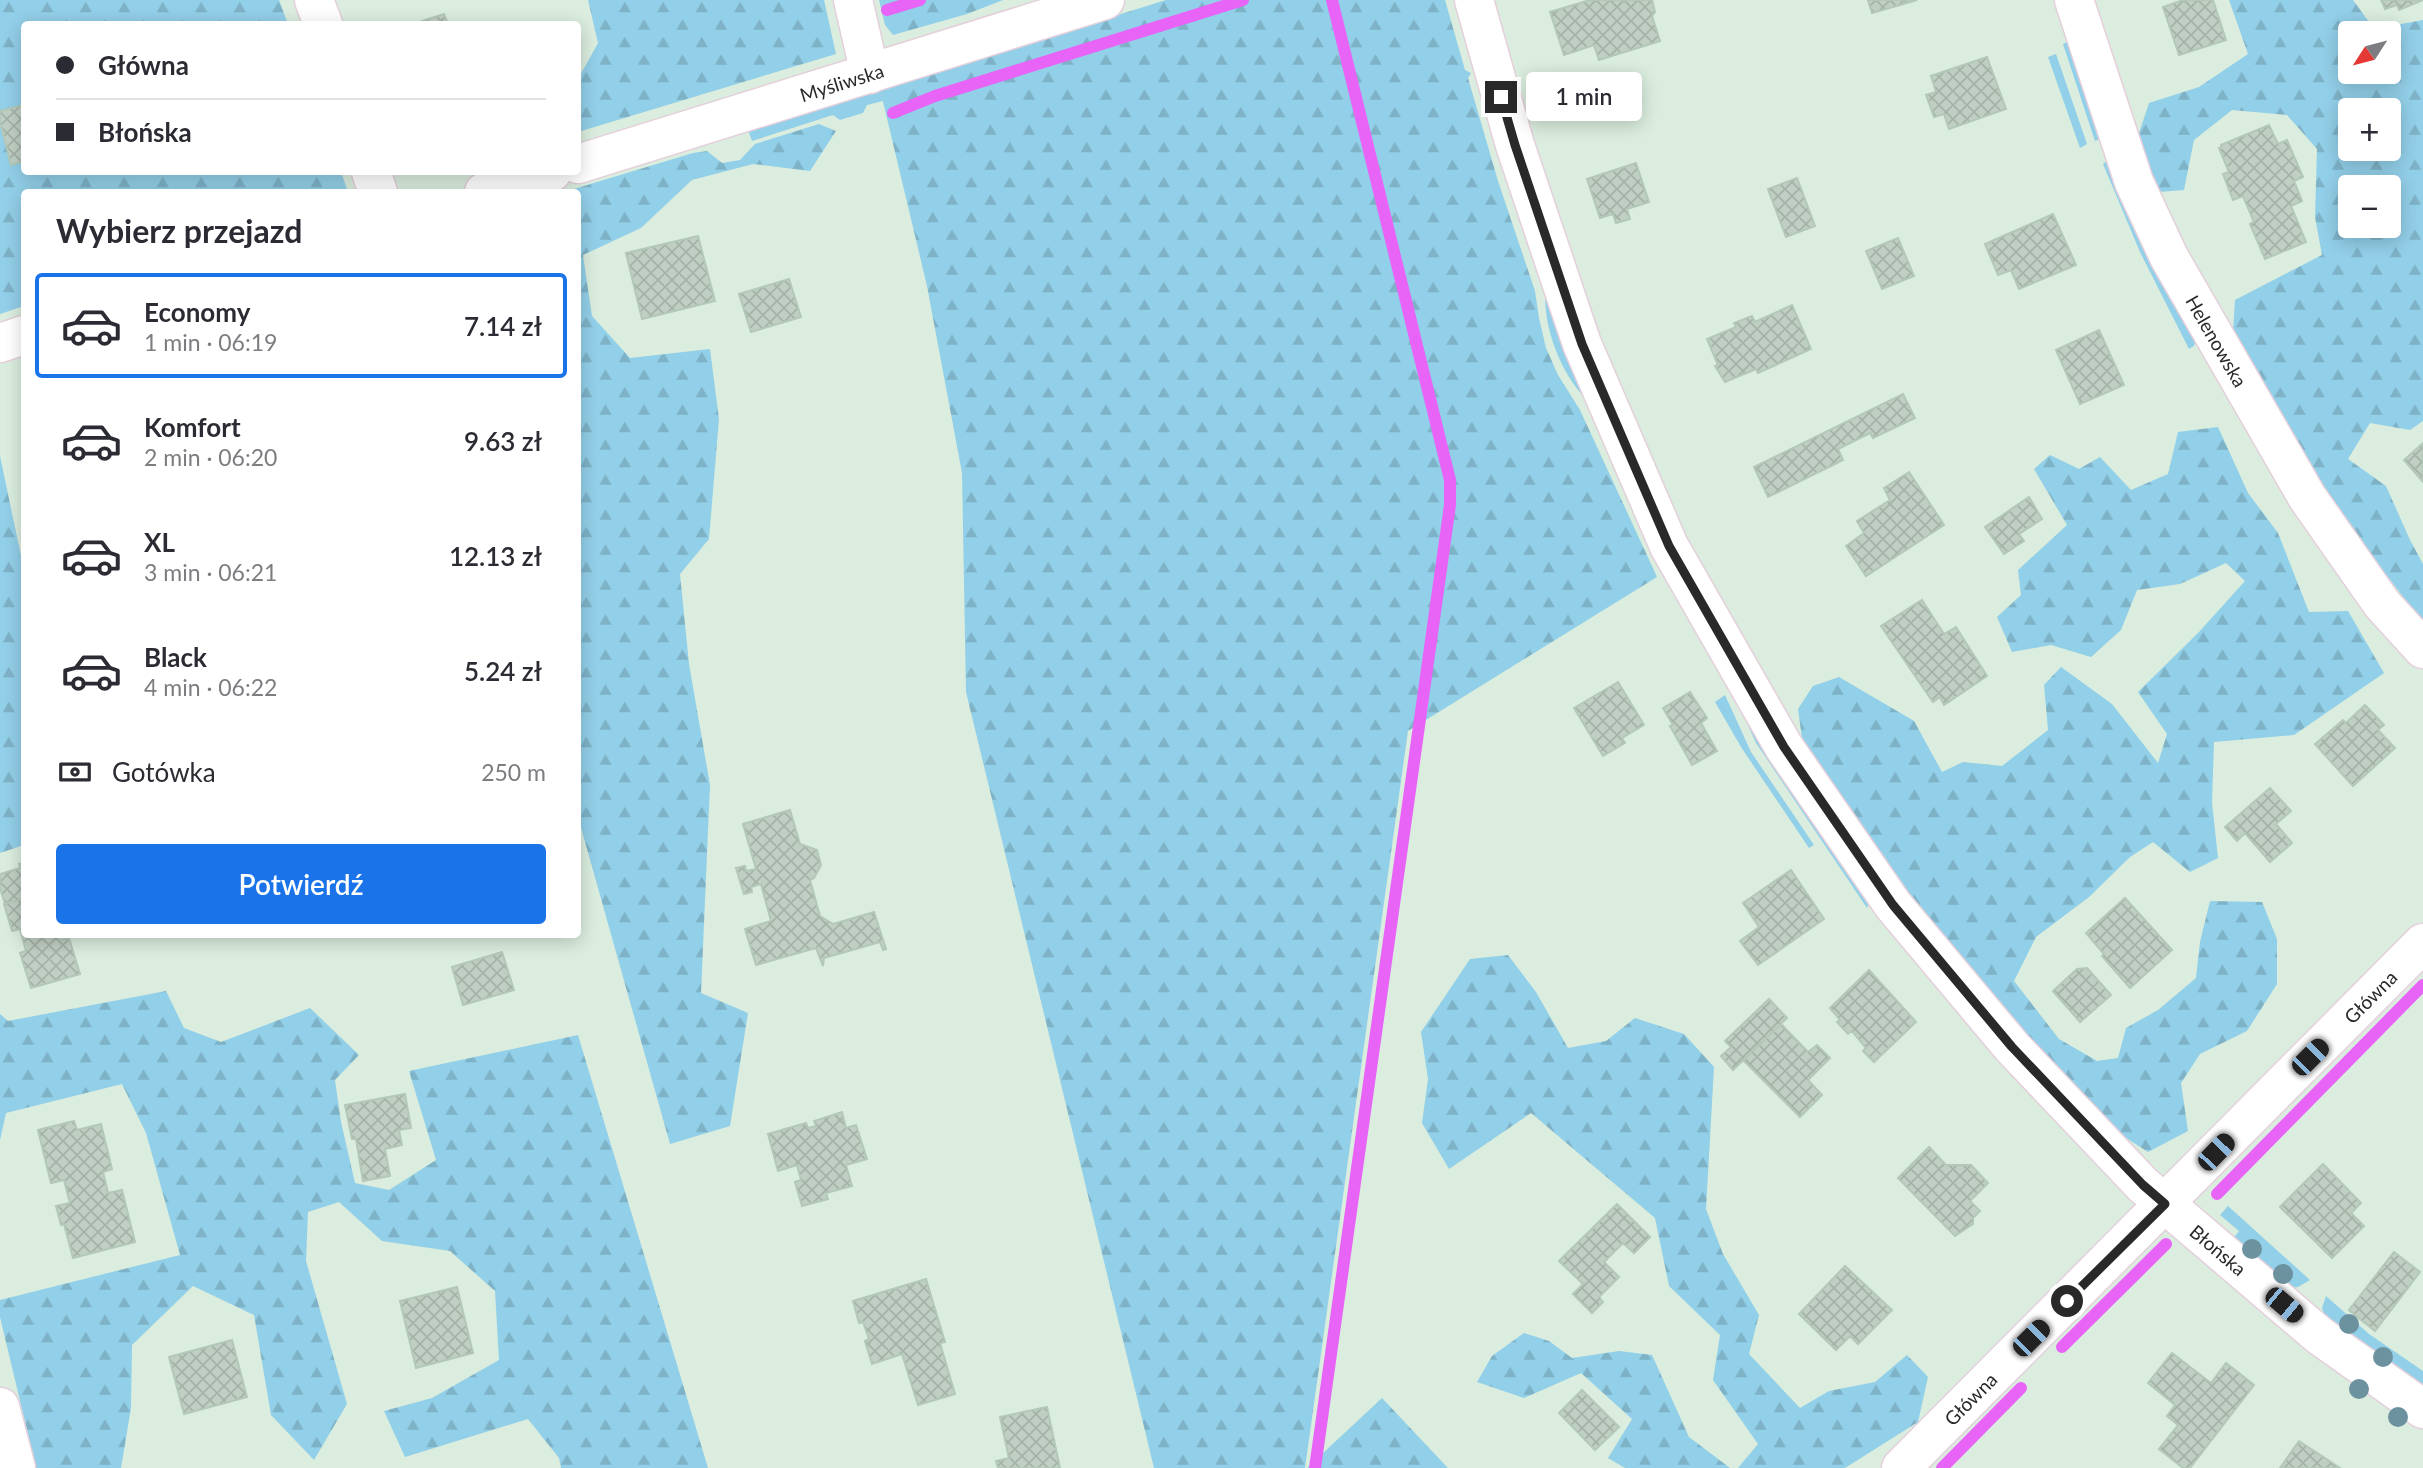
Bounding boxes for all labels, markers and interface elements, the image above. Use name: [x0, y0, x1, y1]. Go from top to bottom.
north arrow: [2338, 21, 2401, 84]
map controls: [2338, 21, 2401, 238]
text: Główna: [98, 49, 189, 81]
street label: Myśliwska: [797, 58, 886, 106]
callout: 1 min: [1526, 72, 1641, 122]
route end: [1485, 81, 1517, 113]
text: 1 min: [1556, 82, 1612, 110]
button: +: [2338, 98, 2401, 161]
text: Błońska: [98, 116, 192, 148]
button: −: [2338, 175, 2401, 238]
text: Wybierz przejazd: [56, 211, 302, 250]
street label: Helenowska: [2182, 291, 2253, 391]
icon: car: [60, 294, 123, 357]
text: Economy: [144, 296, 250, 328]
text: 7.14 zł: [464, 310, 542, 342]
text: 1 min · 06:19: [144, 328, 277, 356]
icon: car: [60, 409, 123, 472]
text: Komfort: [144, 411, 241, 443]
text: 9.63 zł: [464, 425, 542, 457]
text: 2 min · 06:20: [144, 443, 277, 471]
icon: car: [60, 524, 123, 587]
text: XL: [144, 526, 175, 558]
text: 12.13 zł: [449, 540, 542, 572]
text: 3 min · 06:21: [144, 558, 277, 586]
icon: car: [60, 639, 123, 702]
text: Black: [144, 641, 207, 673]
text: 5.24 zł: [464, 655, 542, 687]
text: 4 min · 06:22: [144, 673, 277, 701]
icon: cash: [56, 753, 94, 791]
text: Gotówka: [112, 756, 216, 788]
text: 250 m: [481, 758, 546, 786]
button: Potwierdź: [56, 844, 546, 924]
street label: Główna: [2339, 965, 2401, 1028]
car: [2288, 1035, 2333, 1079]
car: [2194, 1130, 2239, 1174]
street label: Błońska: [2186, 1219, 2251, 1280]
car: [2262, 1283, 2307, 1327]
route start: [2051, 1285, 2083, 1317]
car: [2009, 1316, 2054, 1360]
street label: Główna: [1939, 1367, 2001, 1430]

